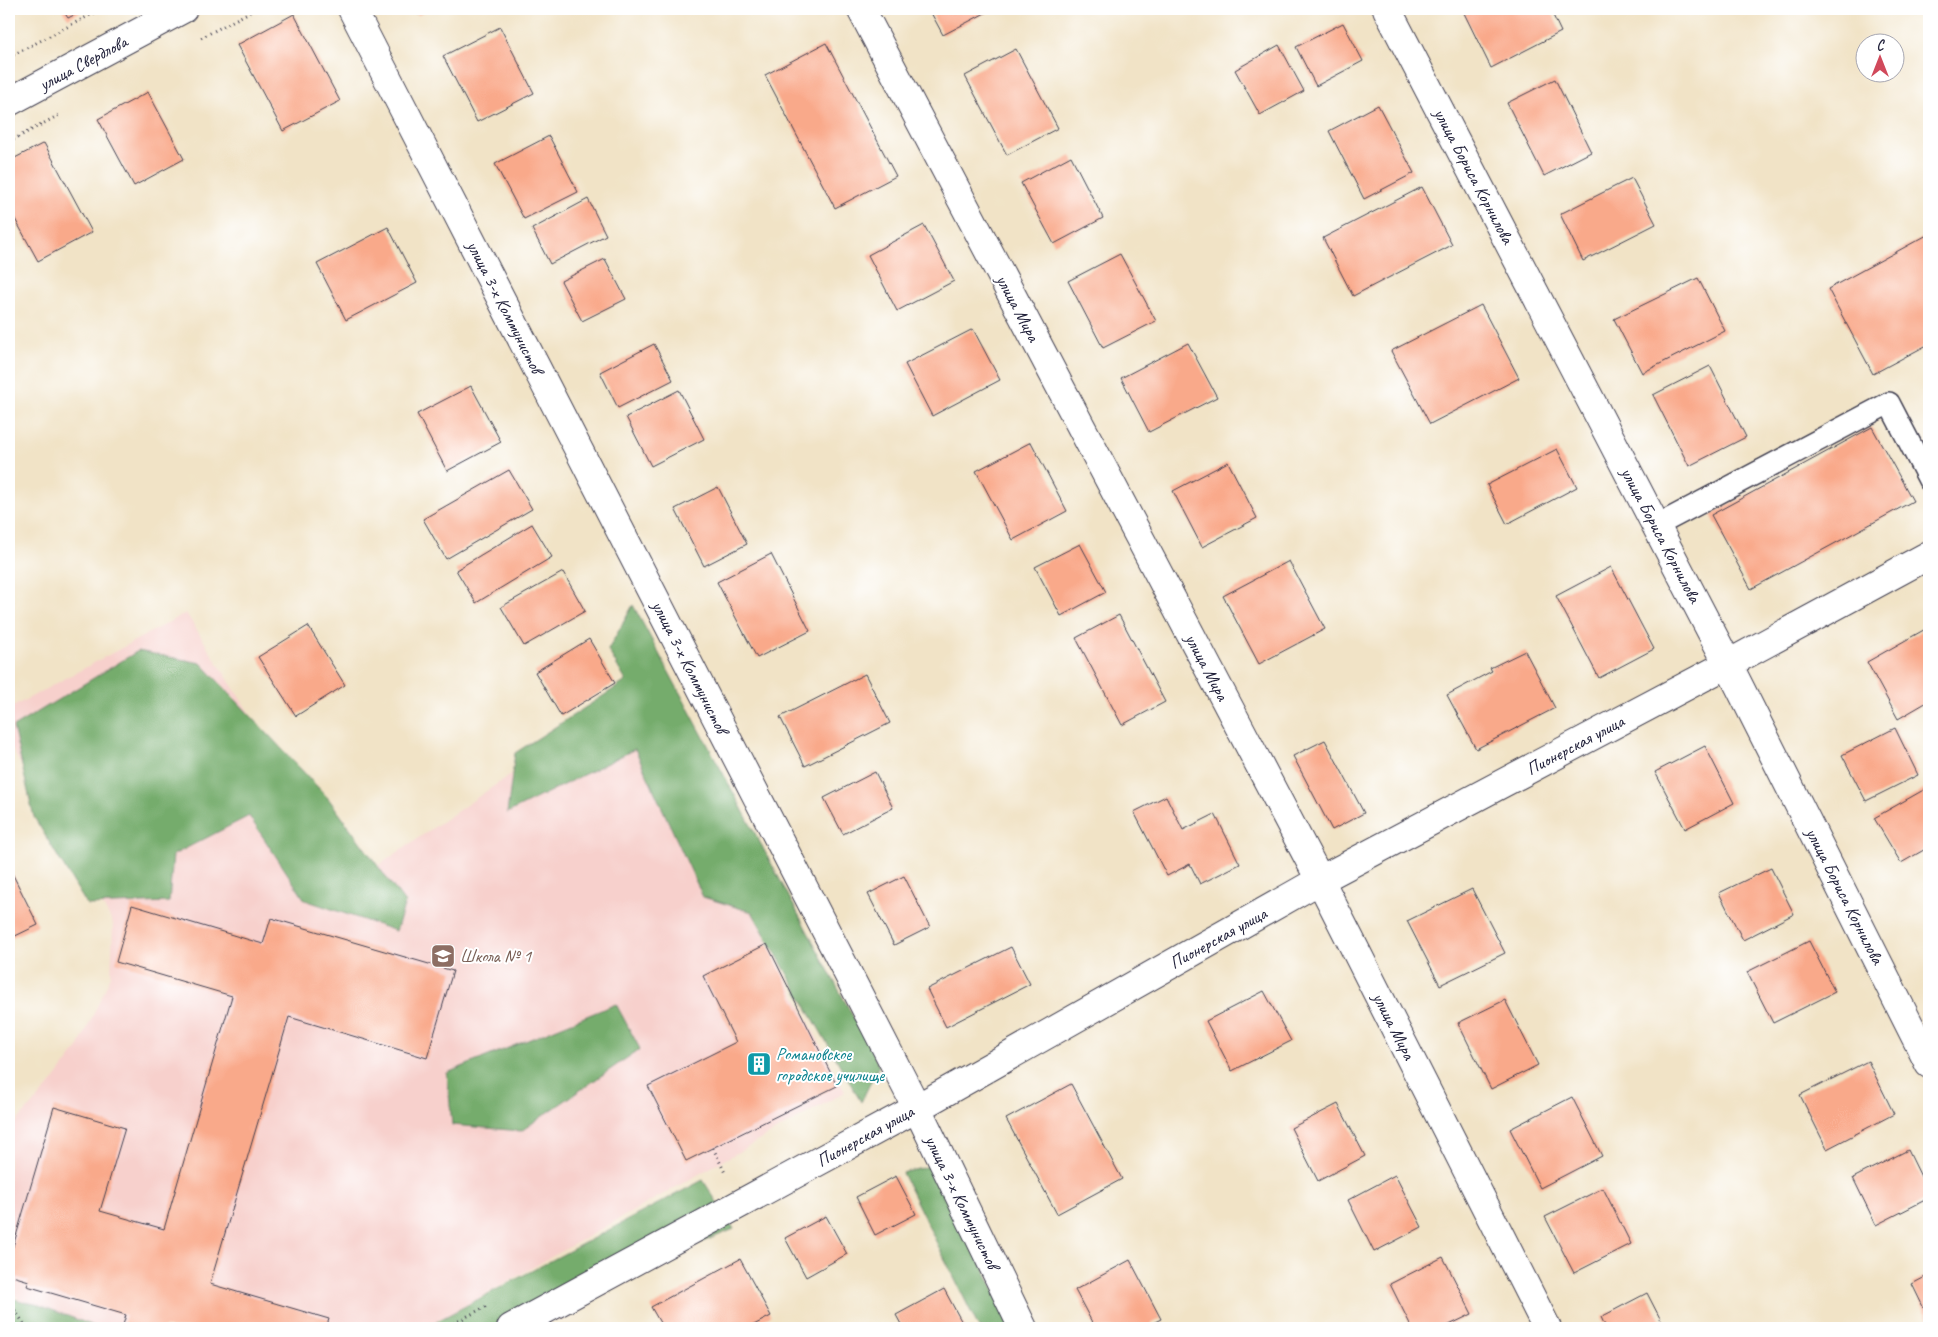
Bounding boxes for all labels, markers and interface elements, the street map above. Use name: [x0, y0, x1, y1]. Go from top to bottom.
street label: улица Свердлова: [34, 30, 132, 96]
north arrow: [1856, 32, 1906, 82]
text: С: [1877, 37, 1886, 54]
street label: улица Бориса Корнилова: [1429, 104, 1519, 248]
street label: улица 3-х Коммунистов: [462, 236, 550, 381]
street label: улица Мира: [991, 270, 1046, 347]
street label: улица Бориса Корнилова: [1616, 463, 1706, 607]
street label: улица 3-х Коммунистов: [647, 596, 735, 741]
street label: улица Мира: [1180, 629, 1235, 706]
street label: Пионерская улица: [1522, 709, 1629, 780]
street label: улица Бориса Корнилова: [1801, 823, 1889, 969]
street label: Пионерская улица: [1166, 901, 1272, 974]
school or university icon: Школа № 1: [430, 943, 456, 969]
place label: Школа № 1: [460, 945, 532, 967]
street label: улица Мира: [1367, 988, 1421, 1065]
place label: Романовское городское училище: [776, 1043, 885, 1086]
building icon: Романовское городское училище: [746, 1051, 772, 1077]
street label: Пионерская улица: [813, 1099, 919, 1172]
street label: улица 3-х Коммунистов: [920, 1131, 1006, 1276]

